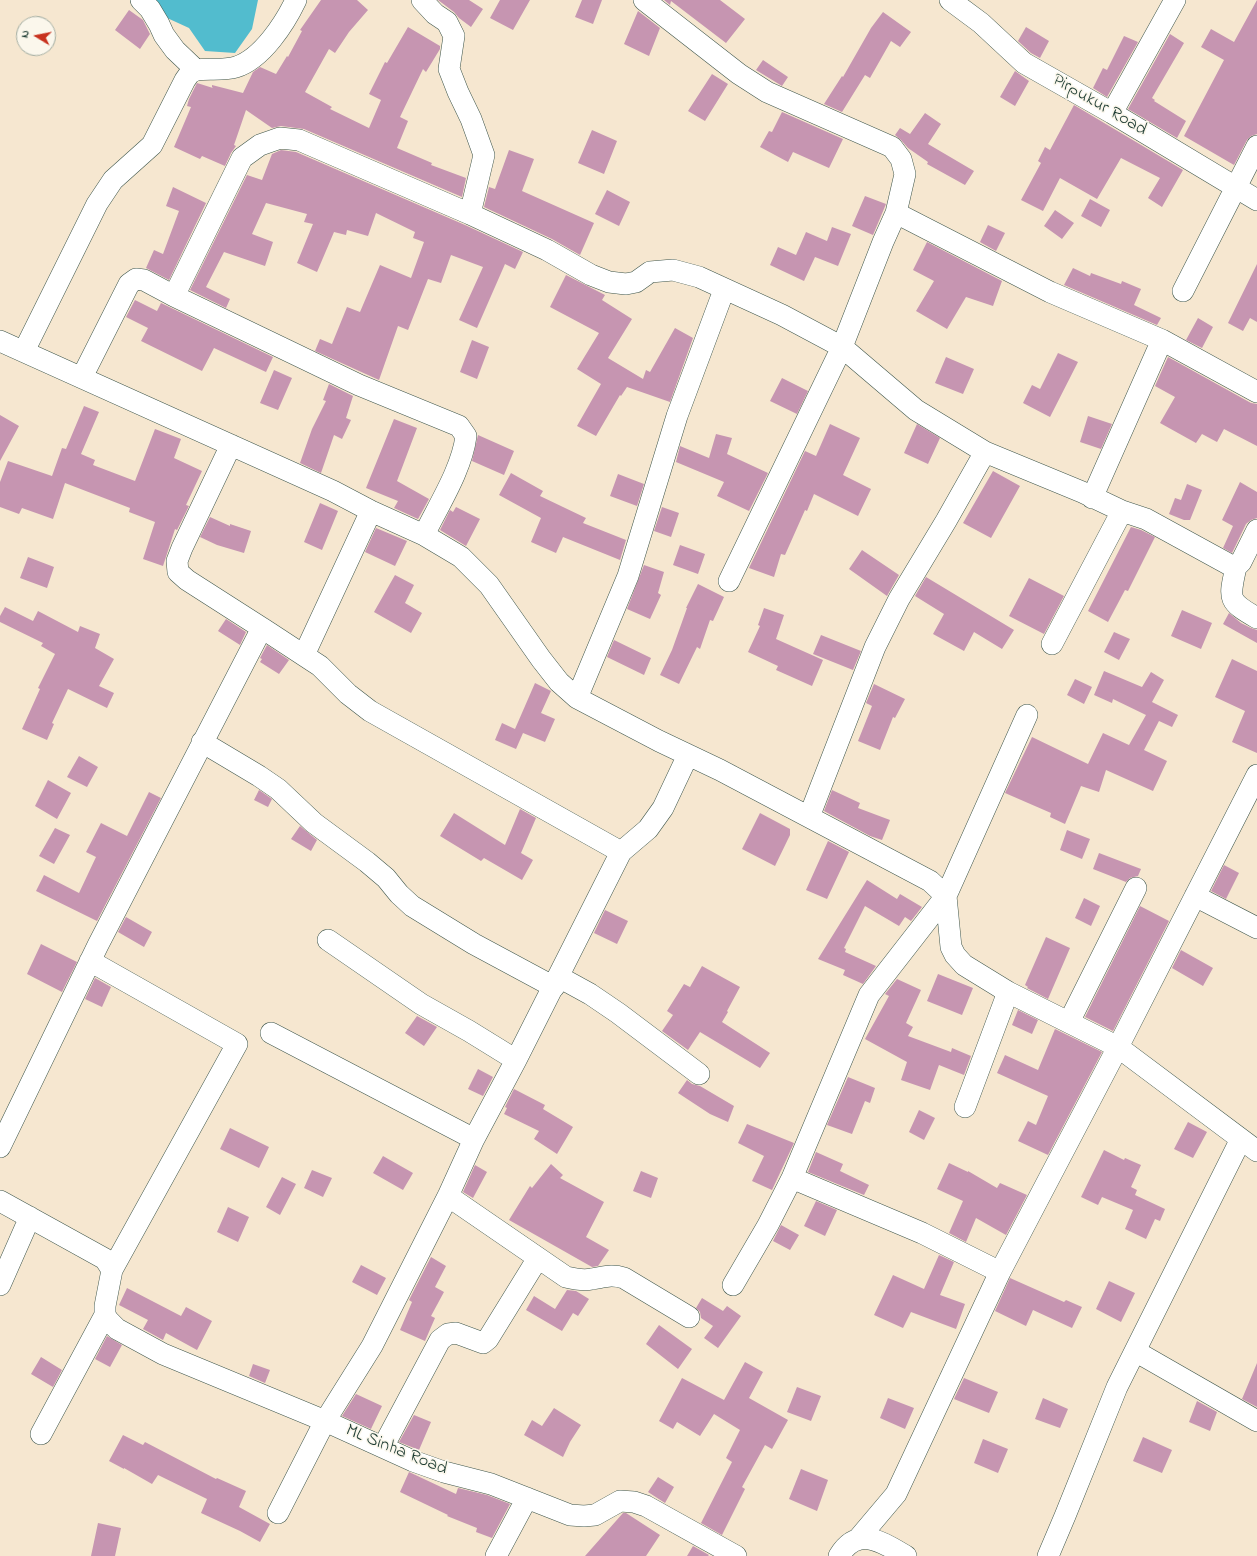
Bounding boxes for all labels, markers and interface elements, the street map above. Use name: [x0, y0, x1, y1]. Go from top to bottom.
north arrow: [16, 16, 56, 56]
text: N: [17, 29, 34, 39]
street label: Pirpukur Road: [1048, 70, 1150, 142]
street label: ML Sinha Road: [342, 1421, 450, 1481]

